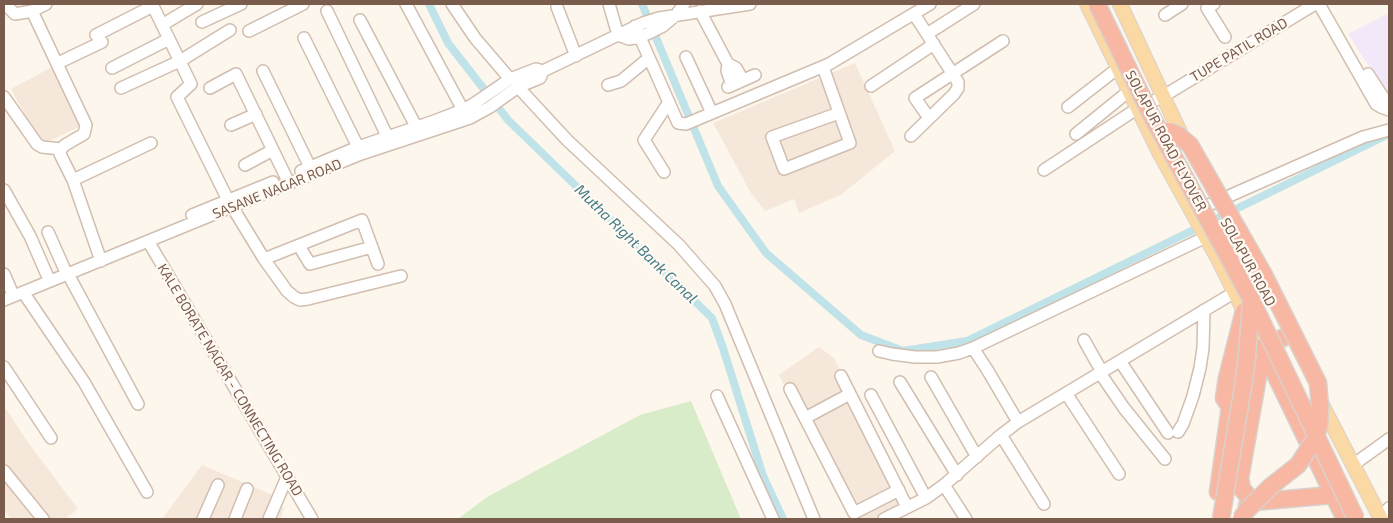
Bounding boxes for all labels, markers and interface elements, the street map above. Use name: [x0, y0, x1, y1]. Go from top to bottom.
street label: TUPE PATIL ROAD: [1187, 14, 1291, 86]
street label: SOLAPUR ROAD FLYOVER: [1122, 68, 1210, 214]
street label: SASANE NAGAR ROAD: [210, 155, 344, 223]
water label: Mutha Right Bank Canal: [571, 181, 701, 307]
street label: SOLAPUR ROAD: [1217, 215, 1279, 309]
street label: KALE BORATE NAGAR - CONNECTING ROAD: [154, 261, 306, 499]

